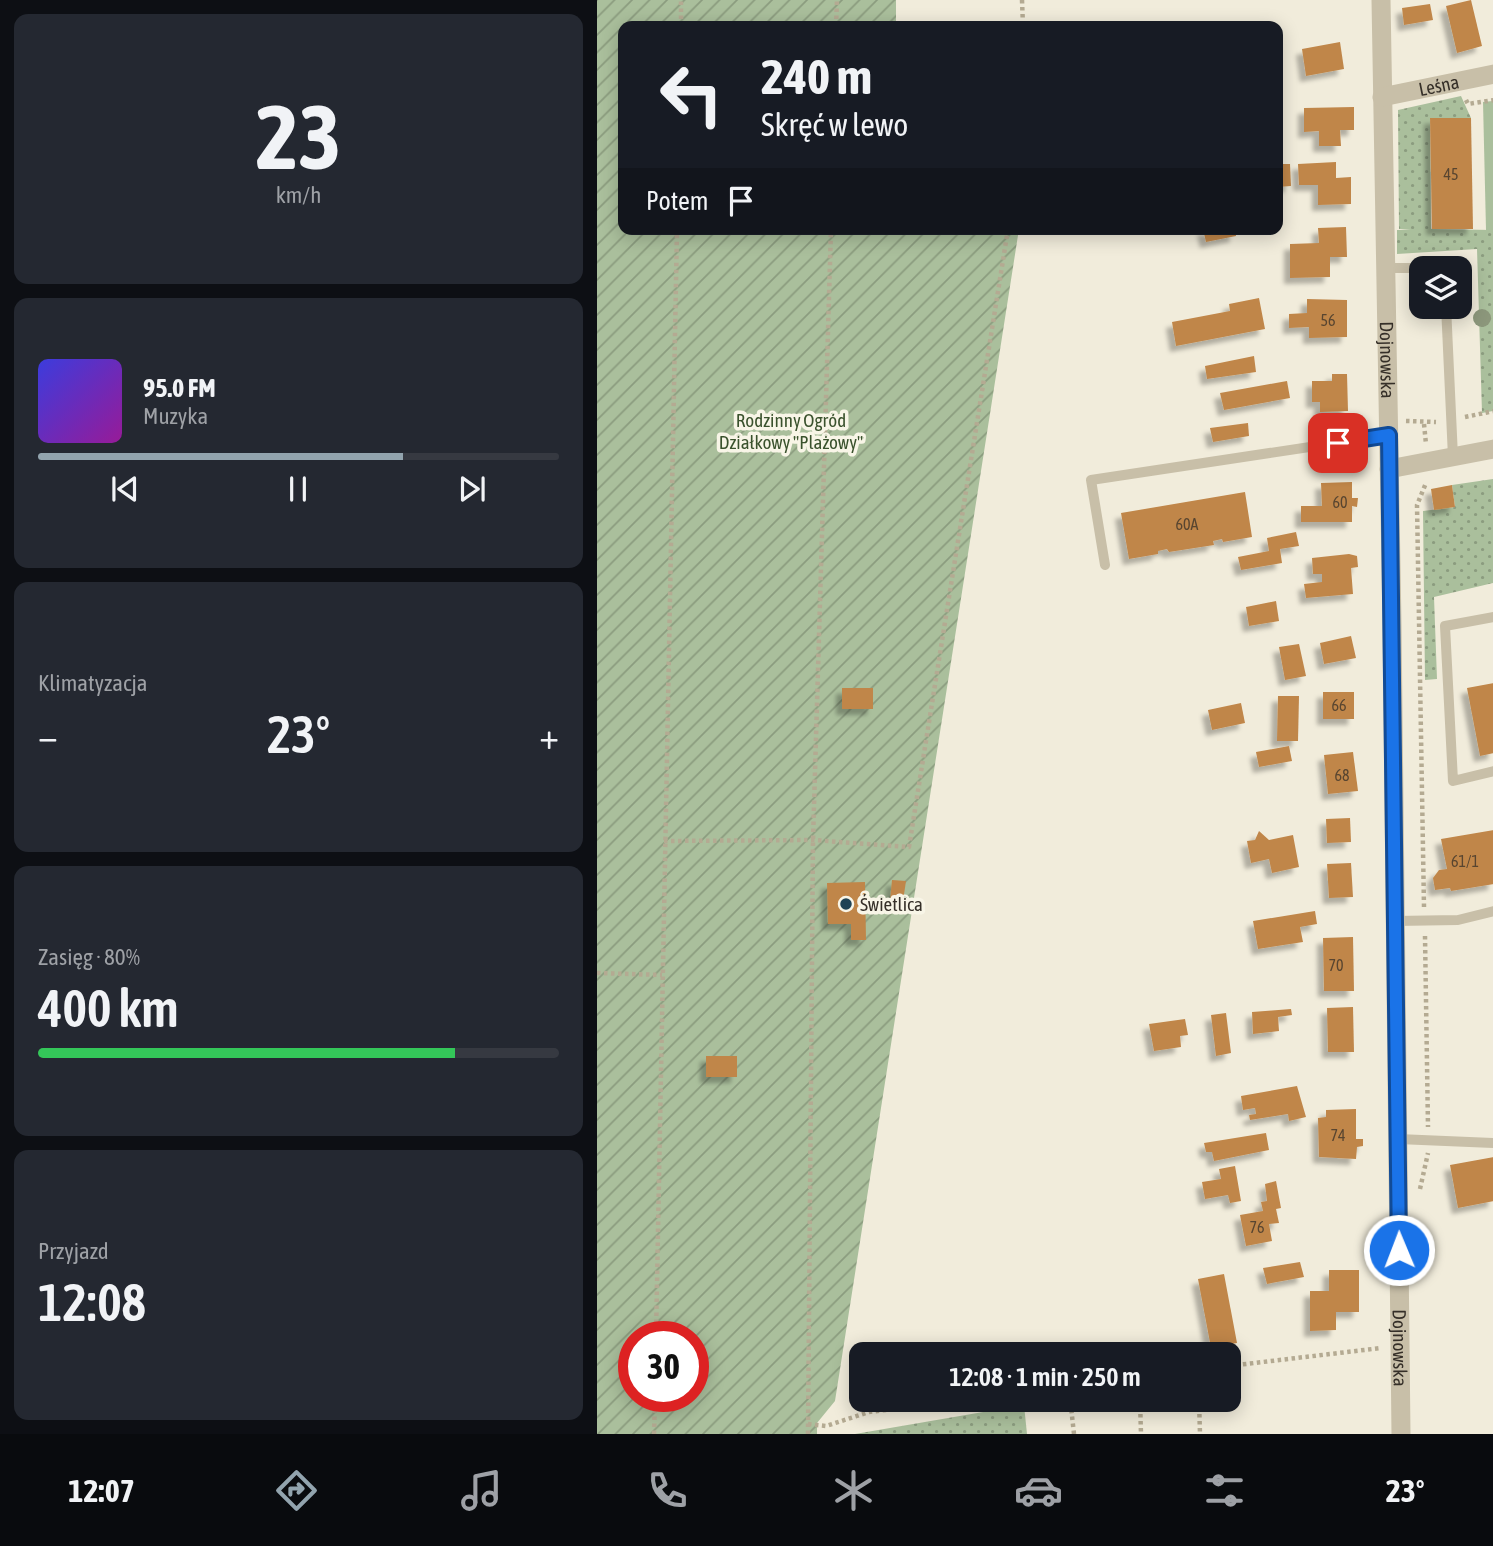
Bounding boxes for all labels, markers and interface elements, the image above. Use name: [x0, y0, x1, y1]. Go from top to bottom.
text: 240 m: [761, 48, 872, 104]
icon: left: [646, 49, 737, 140]
street label: Leśna: [1417, 70, 1461, 100]
text: 23: [256, 84, 341, 188]
text: Skręć w lewo: [761, 106, 908, 143]
house number: 45: [1443, 165, 1459, 183]
text: km/h: [276, 182, 321, 208]
icon: arrive: [722, 182, 760, 220]
text: Potem: [646, 186, 708, 216]
map controls: [1409, 256, 1472, 319]
button: layers: [1409, 256, 1472, 319]
house number: 56: [1320, 311, 1336, 329]
street label: Dojnowska: [1376, 321, 1399, 399]
text: 95.0 FM: [143, 373, 216, 403]
text: Muzyka: [143, 403, 208, 429]
park label: Rodzinny Ogród Działkowy "Plażowy": [719, 409, 863, 453]
pin: [1308, 413, 1368, 473]
icon: arrive: [1319, 424, 1357, 462]
icon: previous: [106, 470, 144, 508]
icon: pause: [279, 470, 317, 508]
icon: next: [453, 470, 491, 508]
house number: 60: [1332, 493, 1348, 511]
house number: 60A: [1176, 515, 1199, 533]
text: Klimatyzacja: [38, 670, 147, 696]
house number: 66: [1331, 696, 1347, 714]
text: 23°: [267, 704, 330, 764]
text: −: [38, 714, 58, 757]
text: +: [539, 714, 559, 757]
house number: 68: [1334, 766, 1350, 784]
house number: 61/1: [1451, 852, 1479, 870]
place label: Świetlica: [860, 893, 923, 915]
marker: Świetlica: [838, 896, 854, 912]
text: Zasięg · 80%: [38, 944, 140, 970]
house number: 70: [1328, 956, 1344, 974]
text: 400 km: [38, 978, 179, 1038]
house number: 74: [1330, 1126, 1346, 1144]
position arrow: [1362, 1213, 1436, 1287]
house number: 76: [1249, 1218, 1265, 1236]
text: Przyjazd: [38, 1238, 109, 1264]
text: 12:08: [38, 1272, 146, 1332]
street label: Dojnowska: [1389, 1309, 1411, 1387]
speed limit sign: 30: [618, 1321, 709, 1412]
text: 12:08 · 1 min · 250 m: [949, 1362, 1141, 1392]
icon: directions: [272, 1466, 321, 1515]
icon: music: [457, 1466, 506, 1515]
icon: phone: [643, 1466, 692, 1515]
icon: climate: [829, 1466, 878, 1515]
icon: car: [1014, 1466, 1063, 1515]
icon: filters: [1200, 1466, 1249, 1515]
text: 12:07: [68, 1472, 135, 1509]
text: 23°: [1386, 1472, 1425, 1509]

